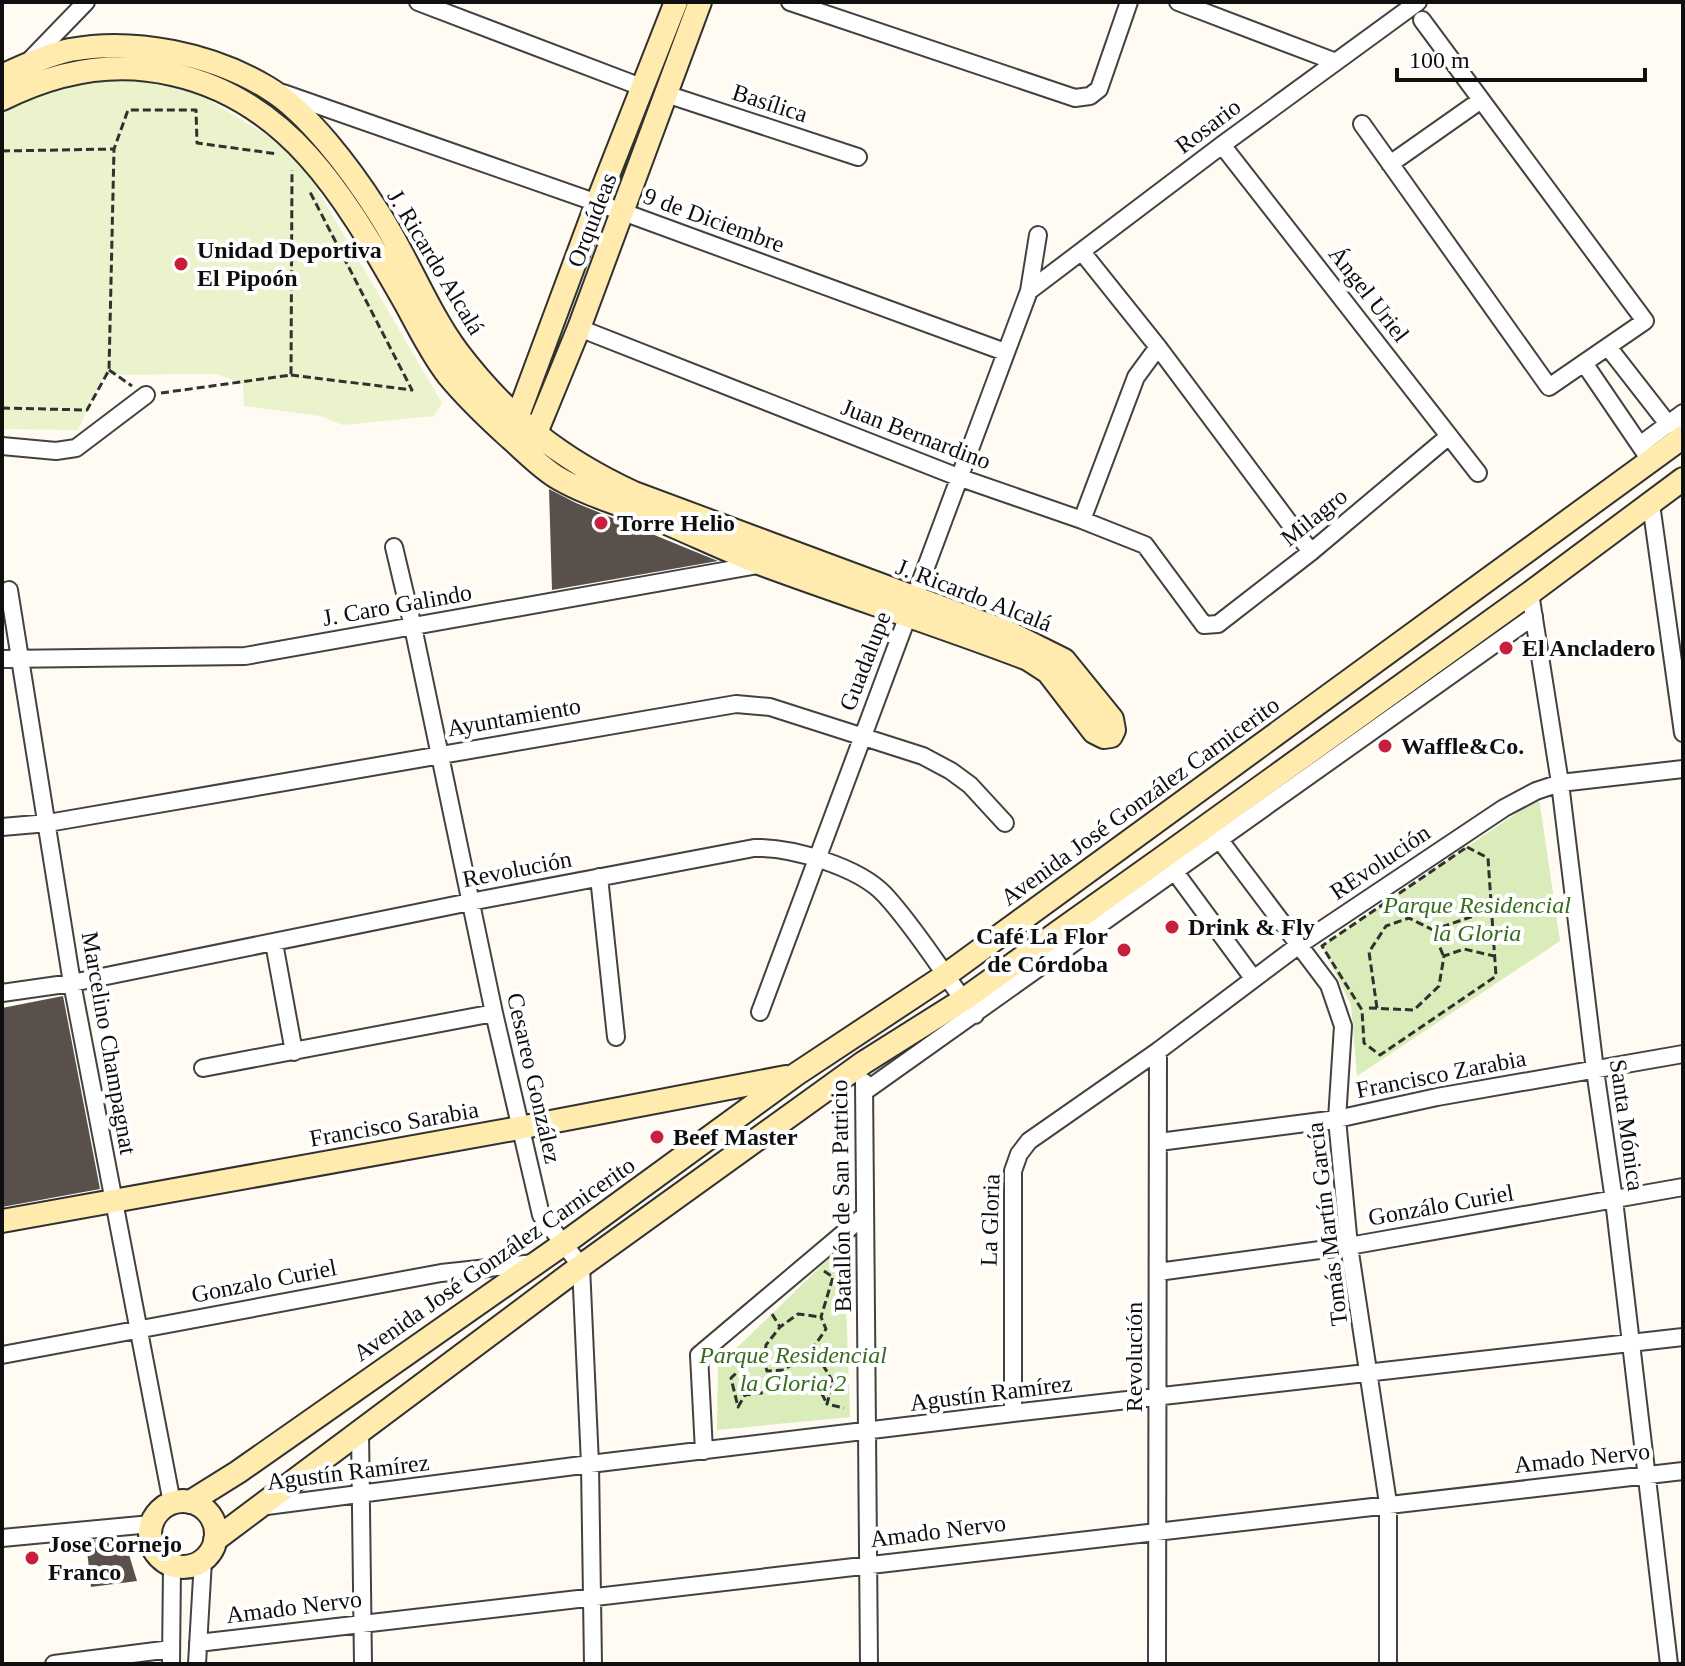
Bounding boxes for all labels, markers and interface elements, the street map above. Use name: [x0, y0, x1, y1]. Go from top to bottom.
scale bar: [1397, 32, 1645, 82]
text: 100 m: [1409, 47, 1470, 73]
street label: Basílica: [729, 79, 811, 127]
street label: Rosario: [1170, 93, 1246, 159]
street label: Orquídeas: [562, 169, 622, 271]
street label: 9 de Diciembre: [640, 182, 788, 258]
street label: J. Ricardo Alcalá: [382, 185, 490, 340]
place label: Unidad Deportiva El Pipoón: [197, 237, 382, 291]
street label: Ángel Uriel: [1324, 241, 1415, 347]
marker: Unidad Deportiva El Pipoón: [172, 255, 190, 273]
street label: Juan Bernardino: [838, 394, 994, 474]
street label: Milagro: [1276, 483, 1352, 551]
place label: Torre Helio: [617, 510, 735, 536]
marker: Torre Helio: [592, 514, 610, 532]
street label: J. Ricardo Alcalá: [892, 553, 1056, 637]
street label: J. Caro Galindo: [320, 579, 474, 631]
street label: Guadalupe: [834, 608, 896, 714]
place label: El Ancladero: [1522, 635, 1656, 661]
marker: El Ancladero: [1497, 639, 1515, 657]
street label: Avenida José González Carnicerito: [996, 691, 1284, 911]
street label: Ayuntamiento: [445, 692, 583, 742]
place label: Waffle&Co.: [1401, 733, 1524, 759]
marker: Waffle&Co.: [1376, 737, 1394, 755]
street label: REvolución: [1325, 819, 1435, 905]
street label: Revolución: [460, 846, 574, 892]
park label: Parque Residencial la Gloria: [1382, 892, 1571, 946]
place label: Drink & Fly: [1188, 914, 1315, 940]
marker: Drink & Fly: [1163, 918, 1181, 936]
place label: Café La Flor de Córdoba: [976, 923, 1108, 977]
street label: Marcelino Champagnat: [77, 929, 141, 1157]
marker: Café La Flor de Córdoba: [1115, 941, 1133, 959]
street label: Cesareo González: [502, 990, 566, 1166]
street label: Francisco Zarabia: [1354, 1045, 1529, 1103]
street label: Santa Mónica: [1605, 1058, 1649, 1193]
street label: Batallón de San Patricio: [826, 1079, 856, 1313]
street label: Francisco Sarabia: [307, 1096, 481, 1152]
street label: Tomás Martín García: [1302, 1120, 1352, 1327]
place label: Beef Master: [673, 1124, 798, 1150]
marker: Beef Master: [648, 1128, 666, 1146]
street label: Avenida José González Carnicerito: [348, 1152, 640, 1366]
street label: La Gloria: [975, 1173, 1005, 1267]
street label: Gonzálo Curiel: [1366, 1179, 1516, 1231]
street label: Gonzalo Curiel: [189, 1254, 339, 1308]
street label: Revolución: [1121, 1302, 1147, 1412]
park label: Parque Residencial la Gloria 2: [698, 1342, 887, 1396]
street label: Agustín Ramírez: [908, 1370, 1074, 1416]
street label: Amado Nervo: [1513, 1438, 1651, 1478]
street label: Agustín Ramírez: [265, 1449, 431, 1495]
street label: Amado Nervo: [869, 1510, 1007, 1552]
place label: Jose Cornejo Franco: [48, 1531, 182, 1585]
marker: Jose Cornejo Franco: [23, 1549, 41, 1567]
street label: Amado Nervo: [225, 1586, 363, 1628]

